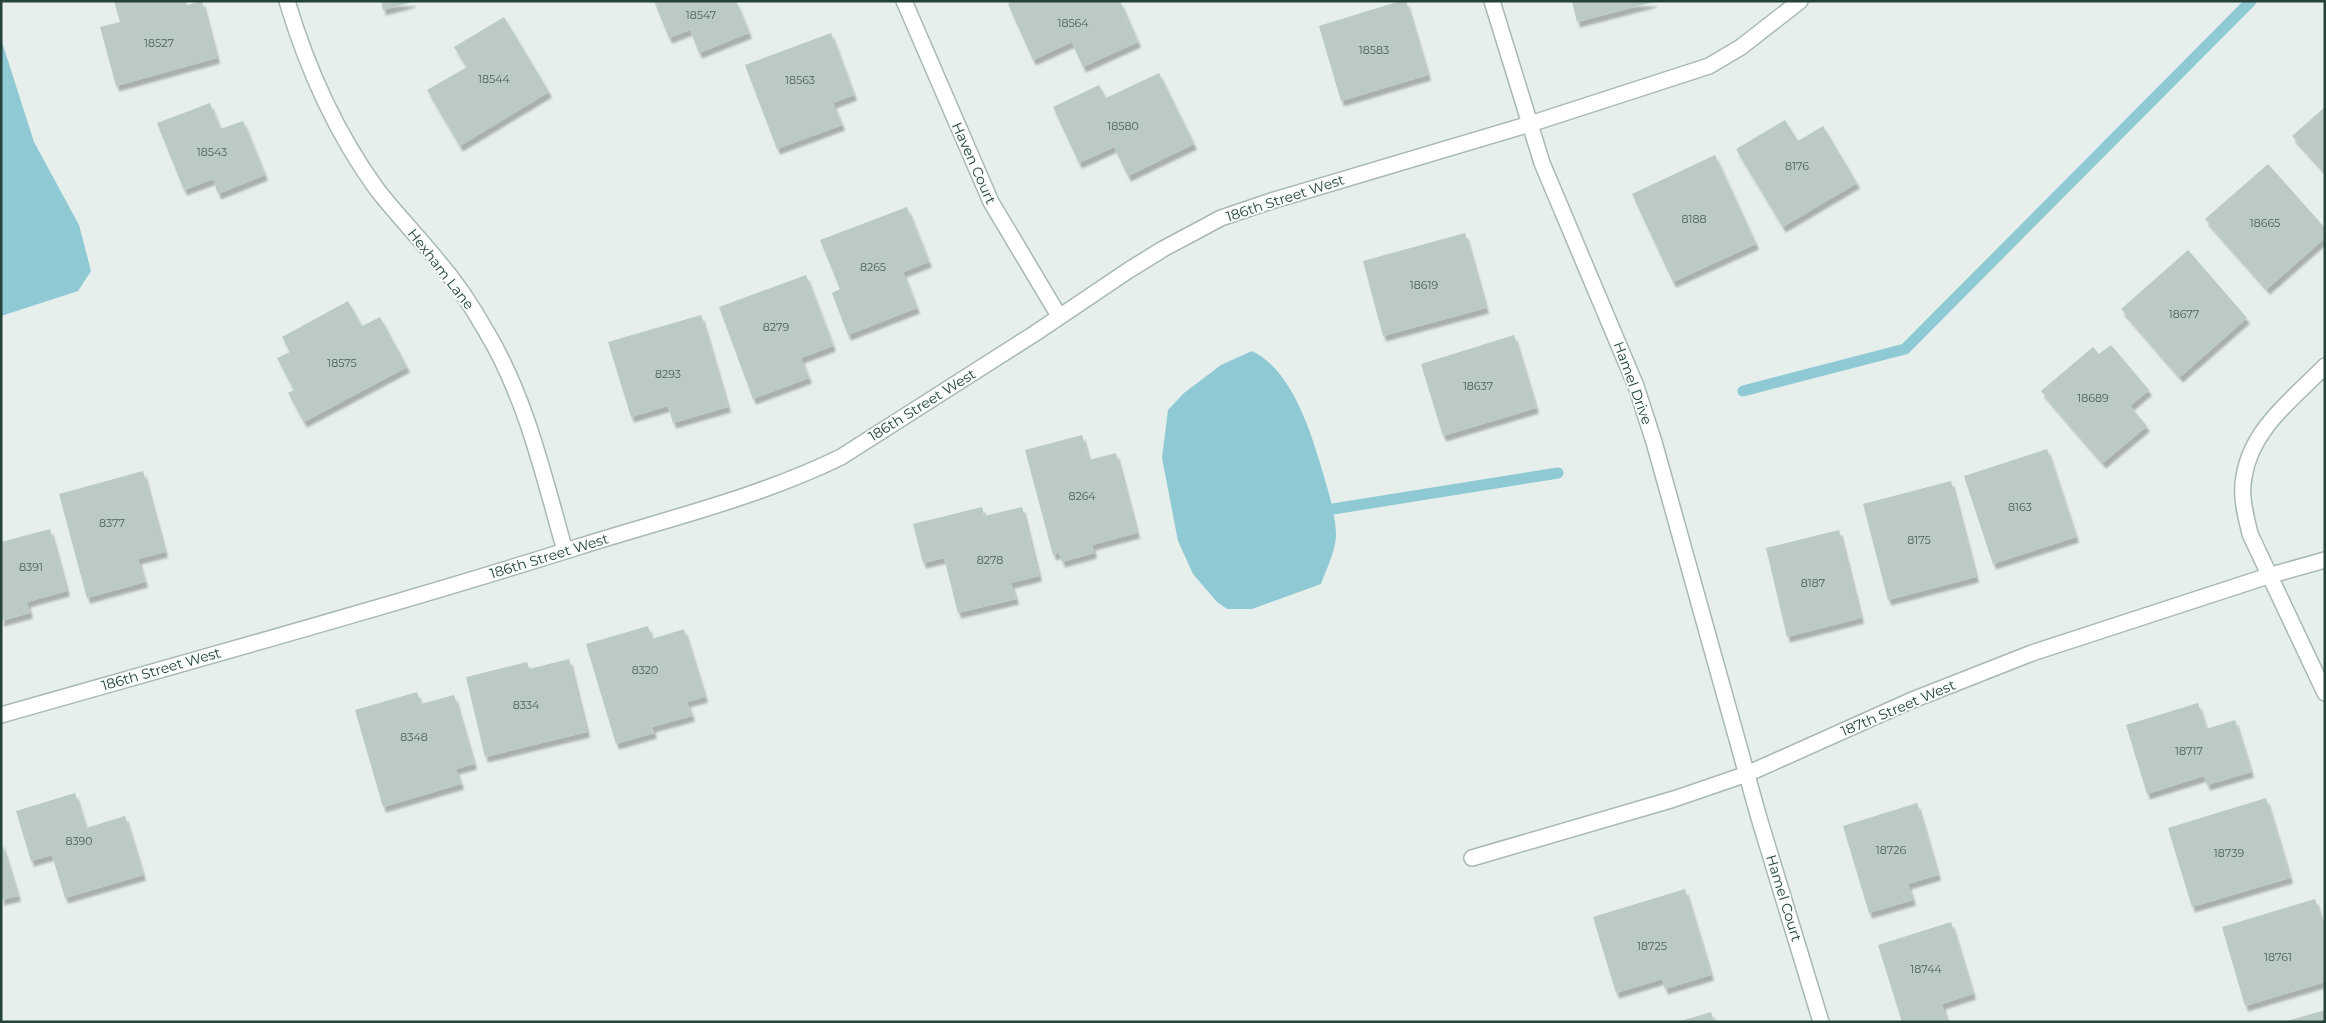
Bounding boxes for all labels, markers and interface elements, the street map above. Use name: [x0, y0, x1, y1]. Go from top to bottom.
house number: 18547: [686, 8, 716, 22]
house number: 18564: [1057, 16, 1089, 30]
house number: 18527: [144, 36, 174, 50]
house number: 18583: [1359, 43, 1389, 57]
house number: 18544: [478, 72, 511, 86]
house number: 18563: [785, 73, 815, 87]
street label: Haven Court: [948, 119, 1000, 207]
house number: 18580: [1107, 119, 1139, 133]
house number: 18543: [197, 145, 227, 159]
house number: 8176: [1785, 159, 1809, 173]
street label: 186th Street West: [1224, 170, 1347, 226]
house number: 8188: [1681, 212, 1707, 226]
house number: 18665: [2250, 216, 2280, 230]
street label: Hexham Lane: [404, 225, 478, 313]
house number: 8265: [860, 260, 886, 274]
house number: 18619: [1410, 278, 1438, 292]
house number: 18677: [2169, 307, 2199, 321]
house number: 8279: [763, 320, 790, 334]
street label: Hamel Drive: [1610, 339, 1656, 427]
house number: 18575: [327, 356, 357, 370]
street label: 186th Street West: [865, 365, 979, 445]
house number: 8293: [655, 367, 681, 381]
house number: 18637: [1463, 379, 1493, 393]
house number: 18689: [2077, 391, 2109, 405]
house number: 8264: [1068, 489, 1096, 503]
house number: 8163: [2008, 500, 2032, 514]
house number: 8377: [99, 516, 125, 530]
street label: 186th Street West: [488, 529, 611, 583]
house number: 8175: [1907, 533, 1931, 547]
house number: 8278: [977, 553, 1003, 567]
house number: 8391: [19, 560, 43, 574]
house number: 8187: [1801, 576, 1825, 590]
street label: 186th Street West: [99, 643, 223, 695]
house number: 8320: [632, 663, 658, 677]
street label: 187th Street West: [1838, 676, 1958, 740]
house number: 8334: [513, 698, 540, 712]
house number: 8348: [400, 730, 428, 744]
house number: 18717: [2175, 744, 2203, 758]
house number: 8390: [65, 834, 93, 848]
house number: 18726: [1876, 843, 1906, 857]
house number: 18739: [2214, 846, 2244, 860]
street label: Hamel Court: [1762, 852, 1806, 944]
house number: 18725: [1637, 939, 1667, 953]
house number: 18761: [2264, 950, 2292, 964]
house number: 18744: [1910, 962, 1942, 976]

